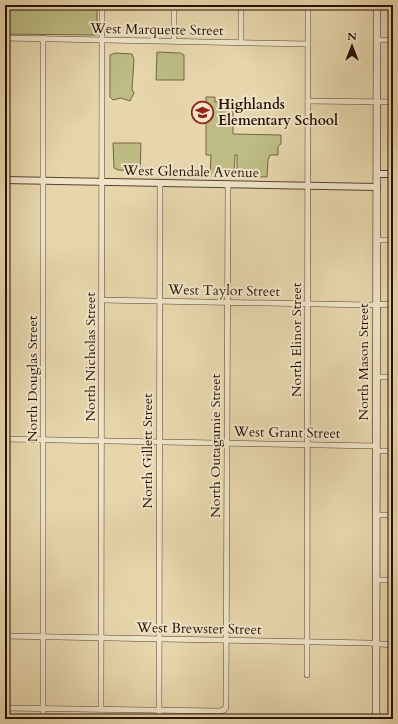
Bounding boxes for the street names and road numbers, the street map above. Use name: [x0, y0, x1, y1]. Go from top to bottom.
street label: West Marquette Street: [89, 19, 224, 40]
street label: West Glendale Avenue: [122, 161, 259, 182]
street label: West Taylor Street: [167, 280, 281, 301]
street label: North Elinor Street: [287, 282, 306, 397]
street label: North Nicholas Street: [81, 292, 100, 422]
street label: North Mason Street: [354, 303, 373, 421]
street label: North Douglas Street: [23, 315, 42, 442]
street label: North Outagamie Street: [206, 373, 225, 518]
street label: North Gillett Street: [138, 393, 157, 509]
street label: West Grant Street: [232, 422, 341, 443]
street label: West Brewster Street: [135, 618, 262, 639]

